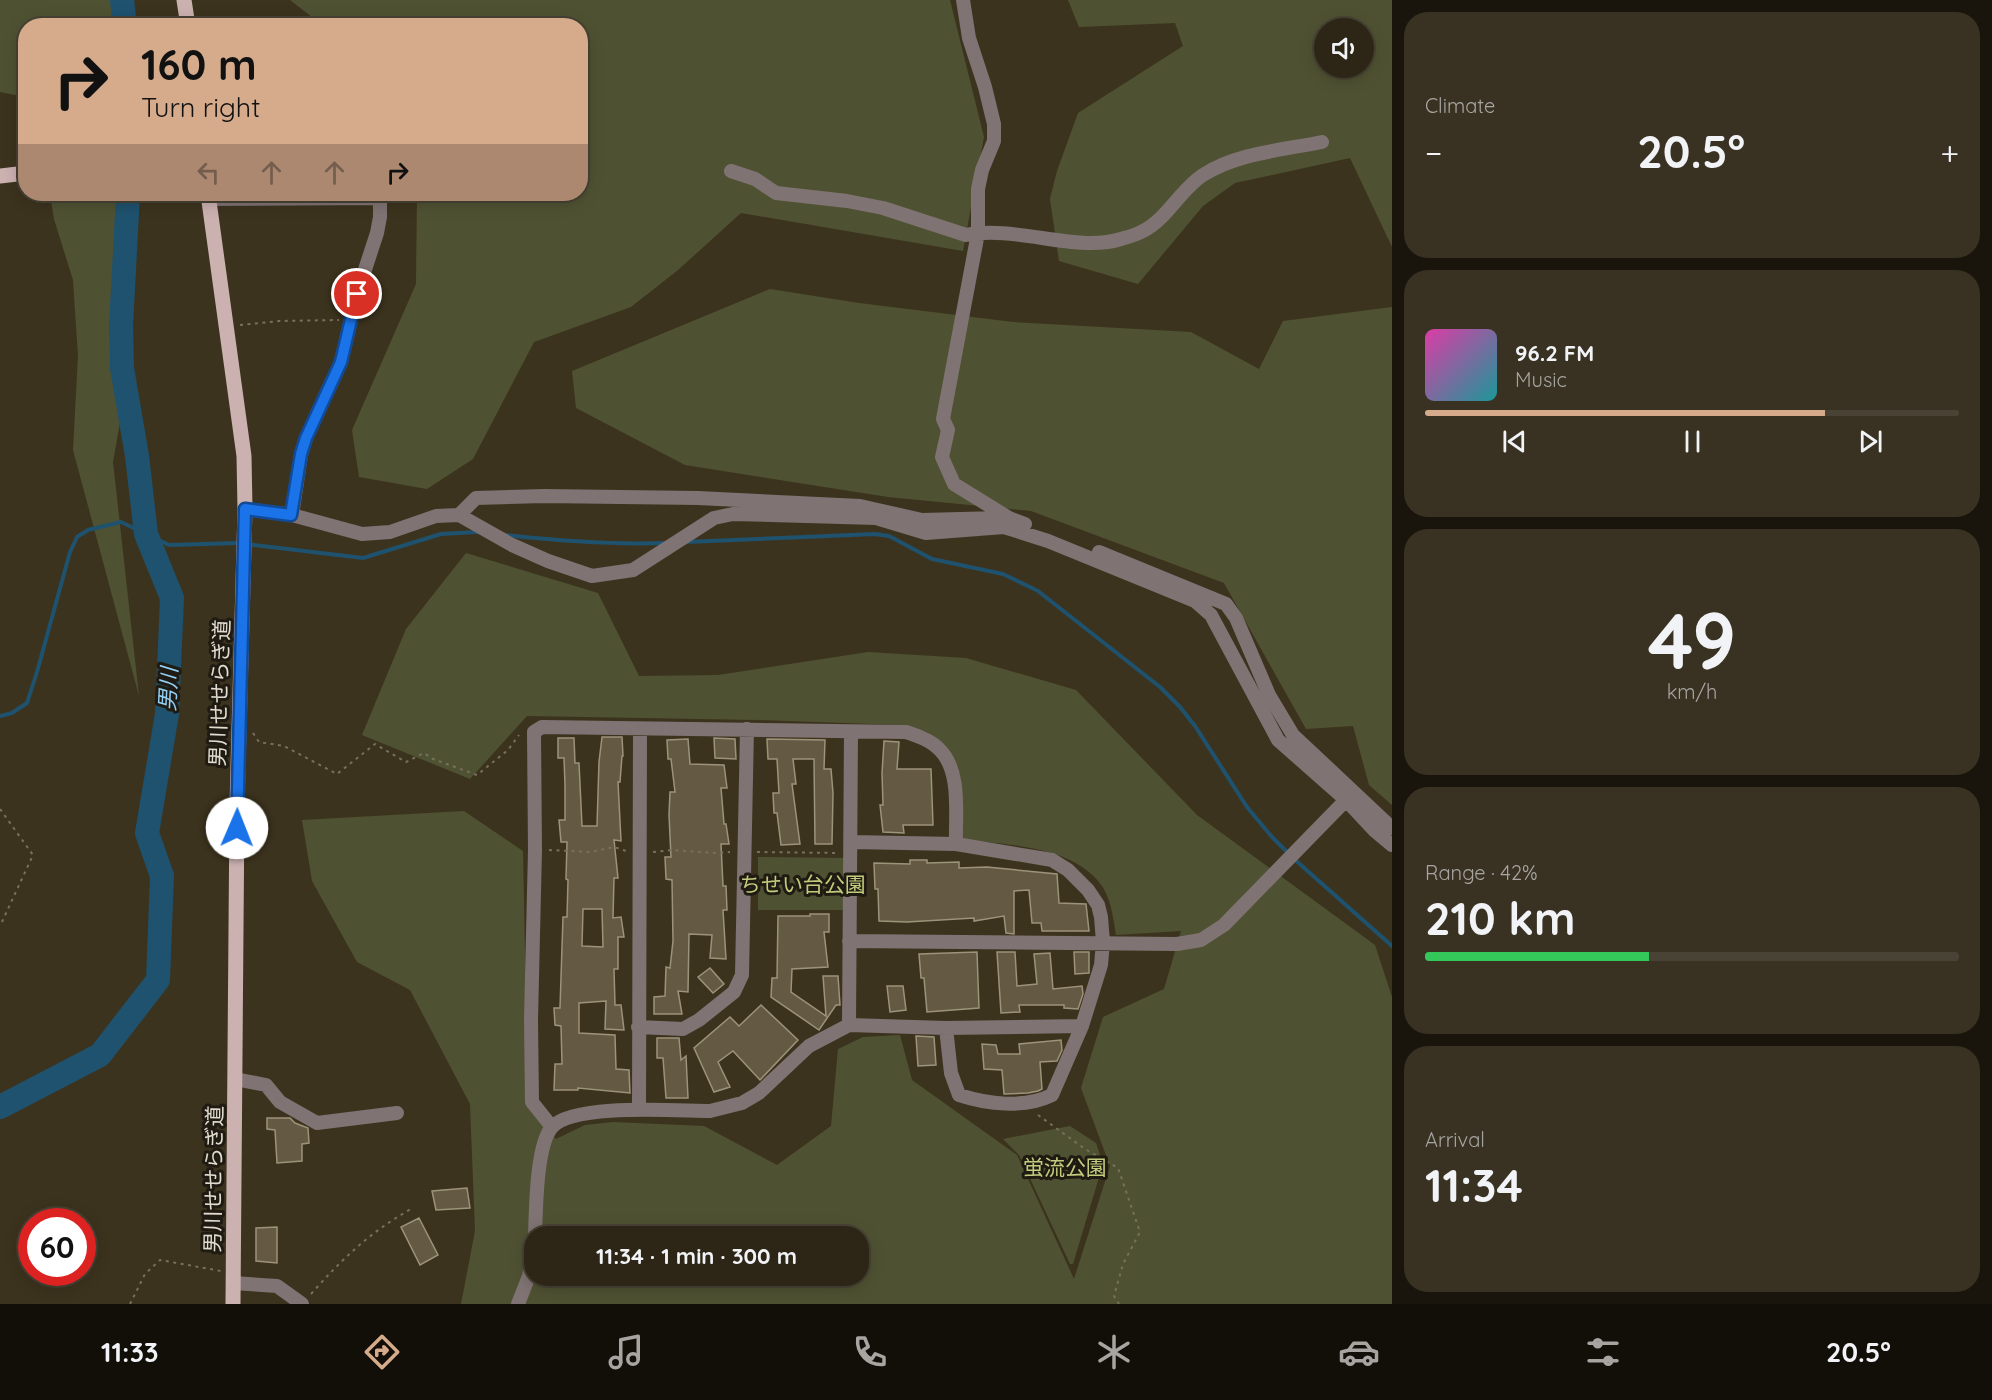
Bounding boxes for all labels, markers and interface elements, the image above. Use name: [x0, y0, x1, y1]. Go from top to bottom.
map controls: [1314, 18, 1374, 78]
button: sound: [1314, 18, 1374, 78]
text: 160 m: [141, 38, 257, 91]
icon: right: [42, 42, 120, 120]
text: Turn right: [141, 90, 260, 124]
text: Climate: [1425, 93, 1495, 118]
text: 20.5°: [1637, 123, 1745, 179]
text: −: [1425, 132, 1442, 173]
text: +: [1940, 132, 1959, 173]
icon: left: [192, 156, 225, 189]
icon: ahead: [255, 156, 288, 189]
icon: ahead: [318, 156, 351, 189]
icon: right: [381, 156, 414, 189]
pin: [331, 268, 382, 319]
icon: arrive: [340, 277, 373, 310]
text: 96.2 FM: [1515, 339, 1594, 367]
text: Music: [1515, 367, 1567, 392]
icon: previous: [1498, 425, 1531, 458]
icon: pause: [1676, 425, 1709, 458]
icon: next: [1854, 425, 1887, 458]
text: 49: [1648, 591, 1736, 689]
street label: 男川せせらぎ道: [203, 619, 235, 767]
water label: 男川: [153, 664, 183, 712]
text: km/h: [1667, 679, 1717, 704]
position arrow: [205, 796, 269, 860]
text: Range · 42%: [1425, 860, 1538, 885]
park label: ちせい台公園: [740, 871, 866, 897]
text: 210 km: [1425, 890, 1575, 946]
street label: 男川せせらぎ道: [199, 1105, 227, 1253]
text: Arrival: [1425, 1127, 1485, 1152]
park label: 蛍流公園: [1023, 1154, 1107, 1180]
text: 11:34: [1425, 1157, 1523, 1213]
speed limit sign: 60: [18, 1208, 96, 1286]
text: 11:34 · 1 min · 300 m: [596, 1242, 797, 1270]
icon: directions: [361, 1331, 403, 1373]
icon: music: [605, 1331, 647, 1373]
icon: phone: [849, 1331, 891, 1373]
icon: climate: [1093, 1331, 1135, 1373]
icon: car: [1338, 1331, 1380, 1373]
icon: filters: [1582, 1331, 1624, 1373]
text: 11:33: [101, 1335, 158, 1369]
text: 20.5°: [1826, 1335, 1891, 1369]

